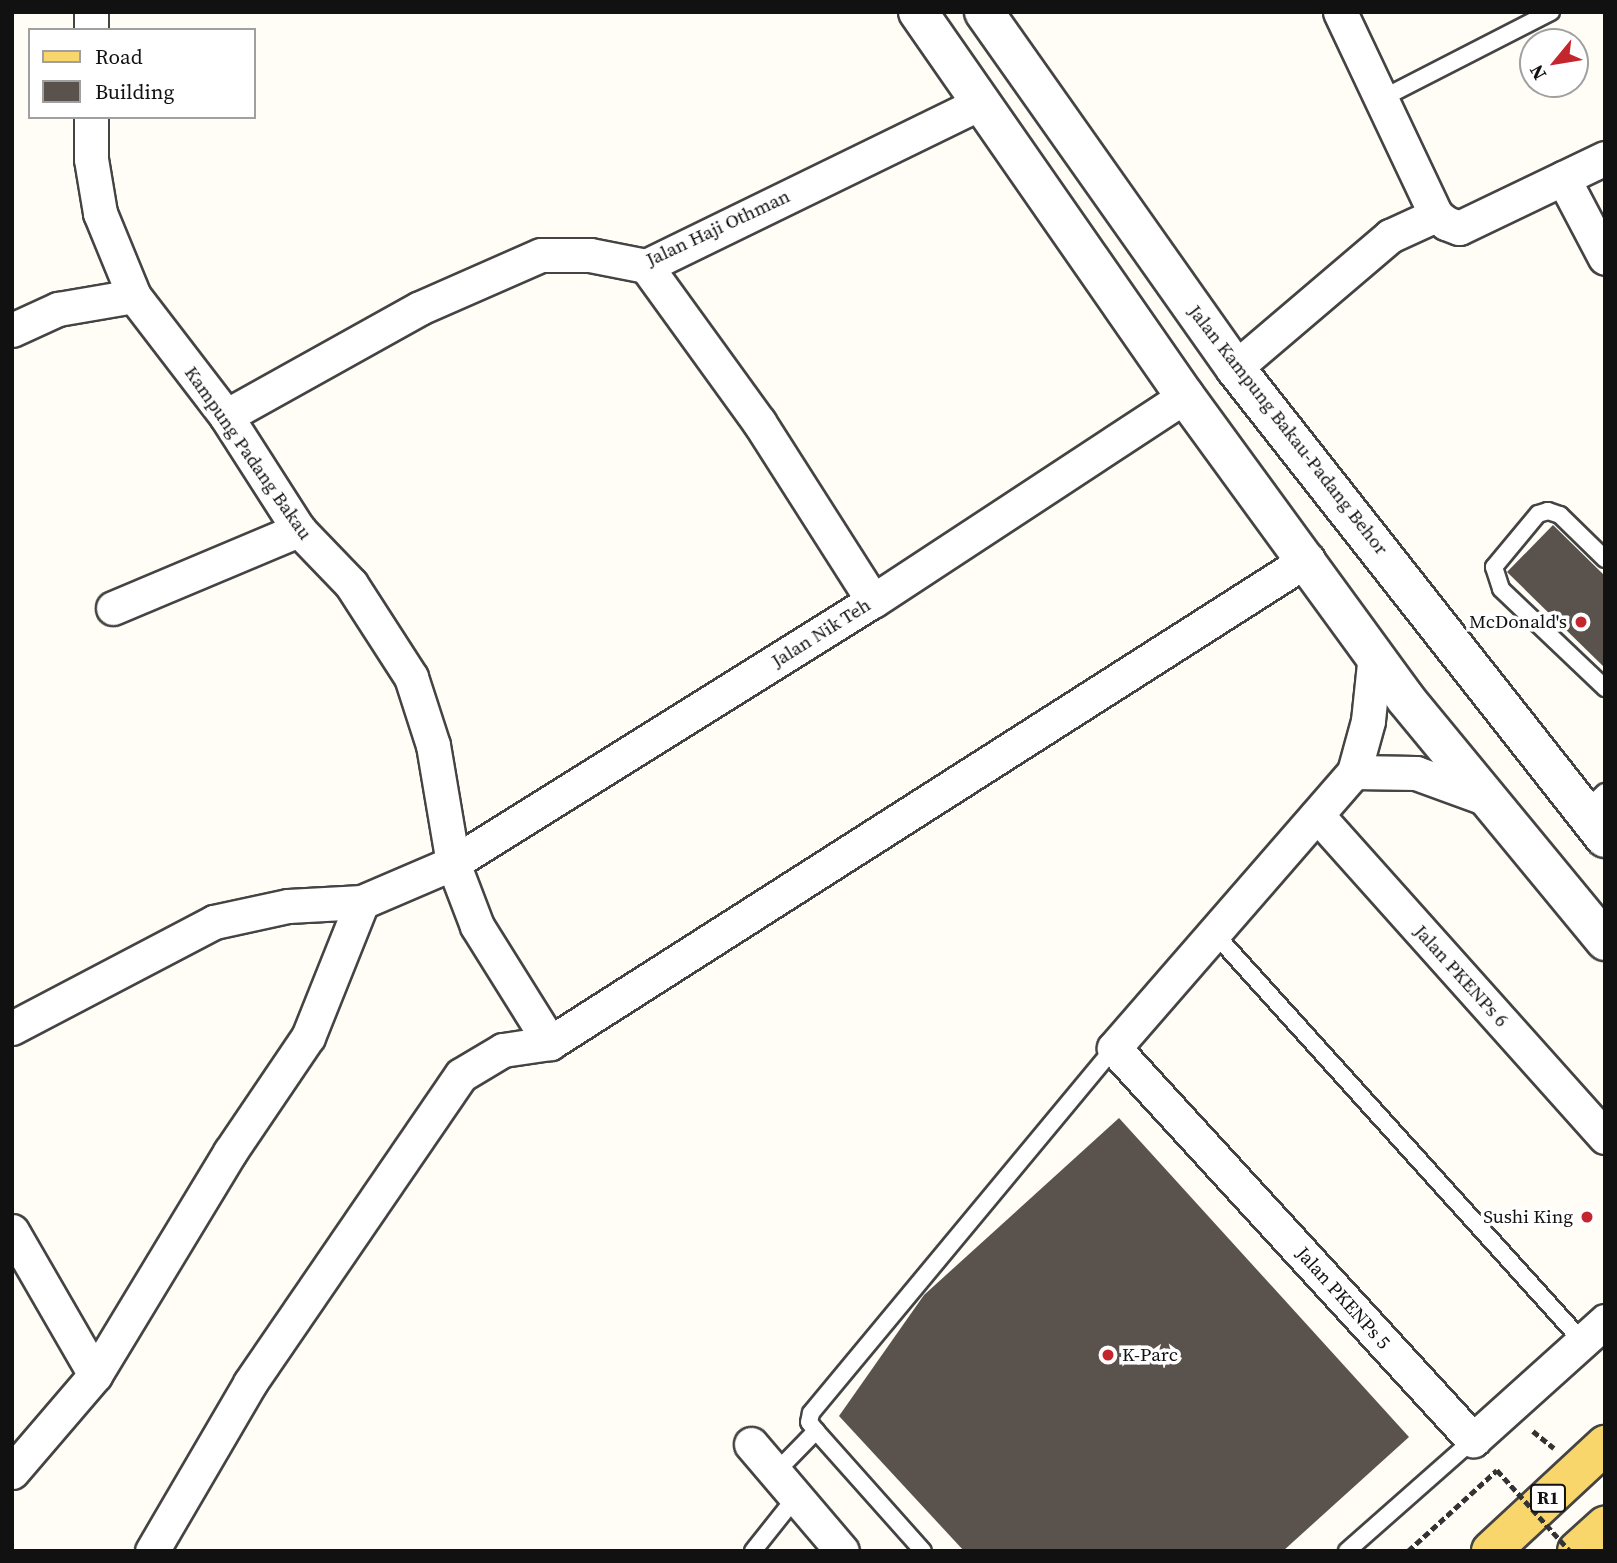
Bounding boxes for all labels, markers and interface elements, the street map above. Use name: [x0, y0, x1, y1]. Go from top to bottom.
legend: [28, 28, 256, 119]
north arrow: [1519, 28, 1589, 98]
text: Road: [95, 42, 143, 71]
text: N: [1523, 60, 1552, 85]
text: Building: [95, 77, 174, 106]
street label: Jalan Haji Othman: [642, 185, 794, 271]
street label: Jalan Kampung Bakau-Padang Behor: [1183, 301, 1393, 559]
street label: Kampung Padang Bakau: [180, 362, 316, 544]
street label: Jalan Nik Teh: [767, 593, 875, 673]
place label: McDonald's: [1469, 611, 1567, 633]
marker: McDonald's: [1573, 614, 1589, 630]
street label: Jalan PKENPs 6: [1409, 920, 1513, 1032]
place label: Sushi King: [1483, 1206, 1573, 1228]
marker: Sushi King: [1579, 1209, 1595, 1225]
street label: Jalan PKENPs 5: [1291, 1242, 1395, 1354]
place label: K-Parc: [1122, 1344, 1178, 1366]
marker: K-Parc: [1100, 1347, 1116, 1363]
road number: R1: [1529, 1484, 1567, 1512]

